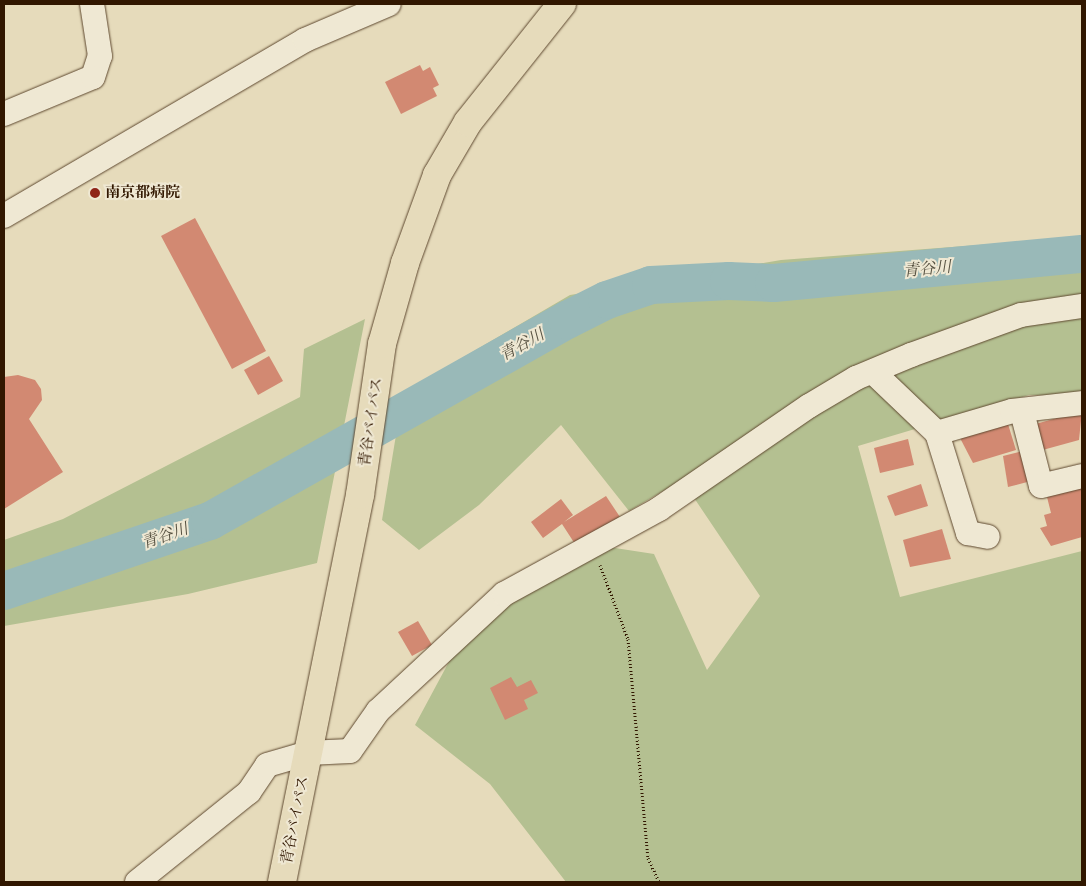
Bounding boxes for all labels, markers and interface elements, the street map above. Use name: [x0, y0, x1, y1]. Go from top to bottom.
place label: 南京都病院: [105, 184, 180, 202]
marker: 南京都病院: [89, 187, 101, 199]
water label: 青谷川: [902, 257, 952, 281]
water label: 青谷川: [496, 325, 548, 365]
street label: 青谷バイパス: [356, 376, 386, 468]
water label: 青谷川: [139, 519, 191, 553]
street label: 青谷バイパス: [278, 774, 312, 866]

